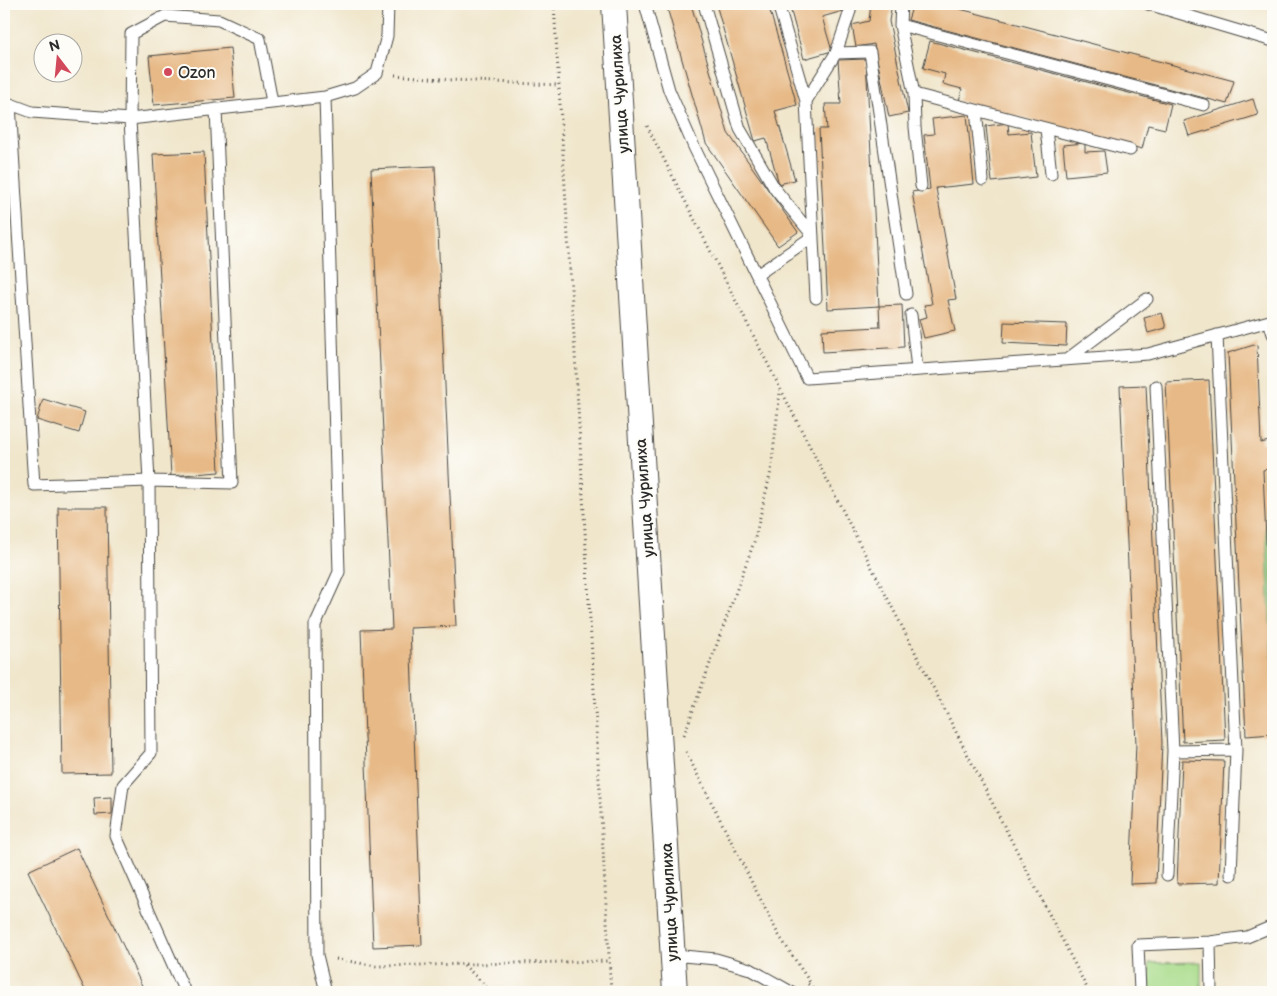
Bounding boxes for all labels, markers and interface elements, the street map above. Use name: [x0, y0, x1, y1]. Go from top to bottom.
north arrow: [32, 32, 82, 82]
street label: улица Чурилиха: [607, 33, 634, 154]
text: N: [47, 36, 62, 56]
place label: Ozon: [178, 64, 216, 83]
marker: Ozon: [162, 66, 174, 78]
street label: улица Чурилиха: [632, 437, 659, 558]
street label: улица Чурилиха: [658, 841, 683, 962]

